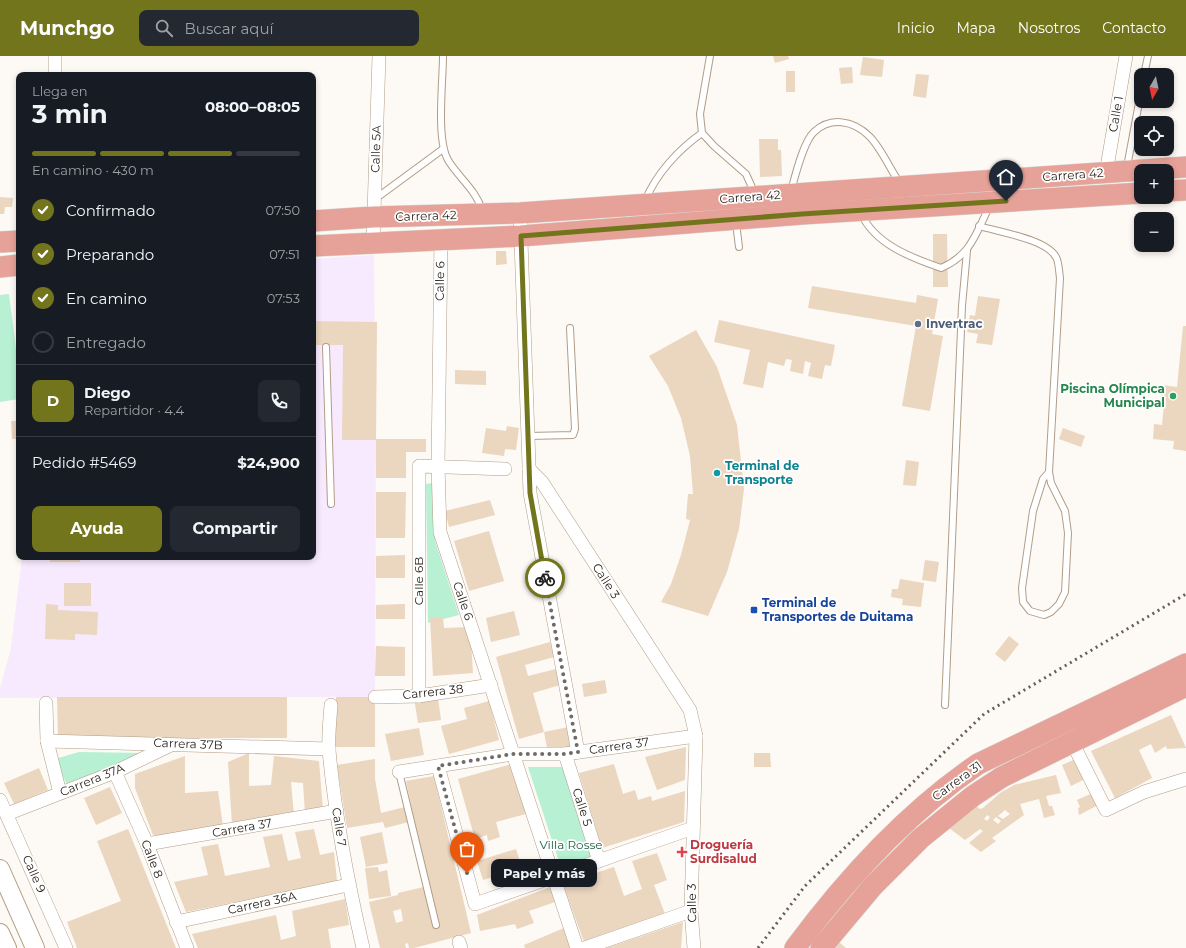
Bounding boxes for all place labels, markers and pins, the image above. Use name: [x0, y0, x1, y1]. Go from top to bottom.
pin: [989, 160, 1023, 201]
place label: Invertrac: [926, 316, 983, 331]
marker: Invertrac: [913, 319, 923, 329]
place label: Piscina Olímpica Municipal: [1060, 381, 1165, 410]
marker: Piscina Olímpica Municipal: [1168, 391, 1178, 401]
place label: Terminal de Transporte: [725, 458, 800, 487]
marker: Terminal de Transporte: [712, 468, 722, 478]
place label: Terminal de Transportes de Duitama: [762, 595, 913, 624]
marker: Terminal de Transportes de Duitama: [749, 605, 759, 615]
pin: [450, 832, 484, 873]
place label: Droguería Surdisalud: [690, 837, 757, 866]
marker: Droguería Surdisalud: [677, 847, 687, 857]
callout: Papel y más: [491, 859, 597, 887]

